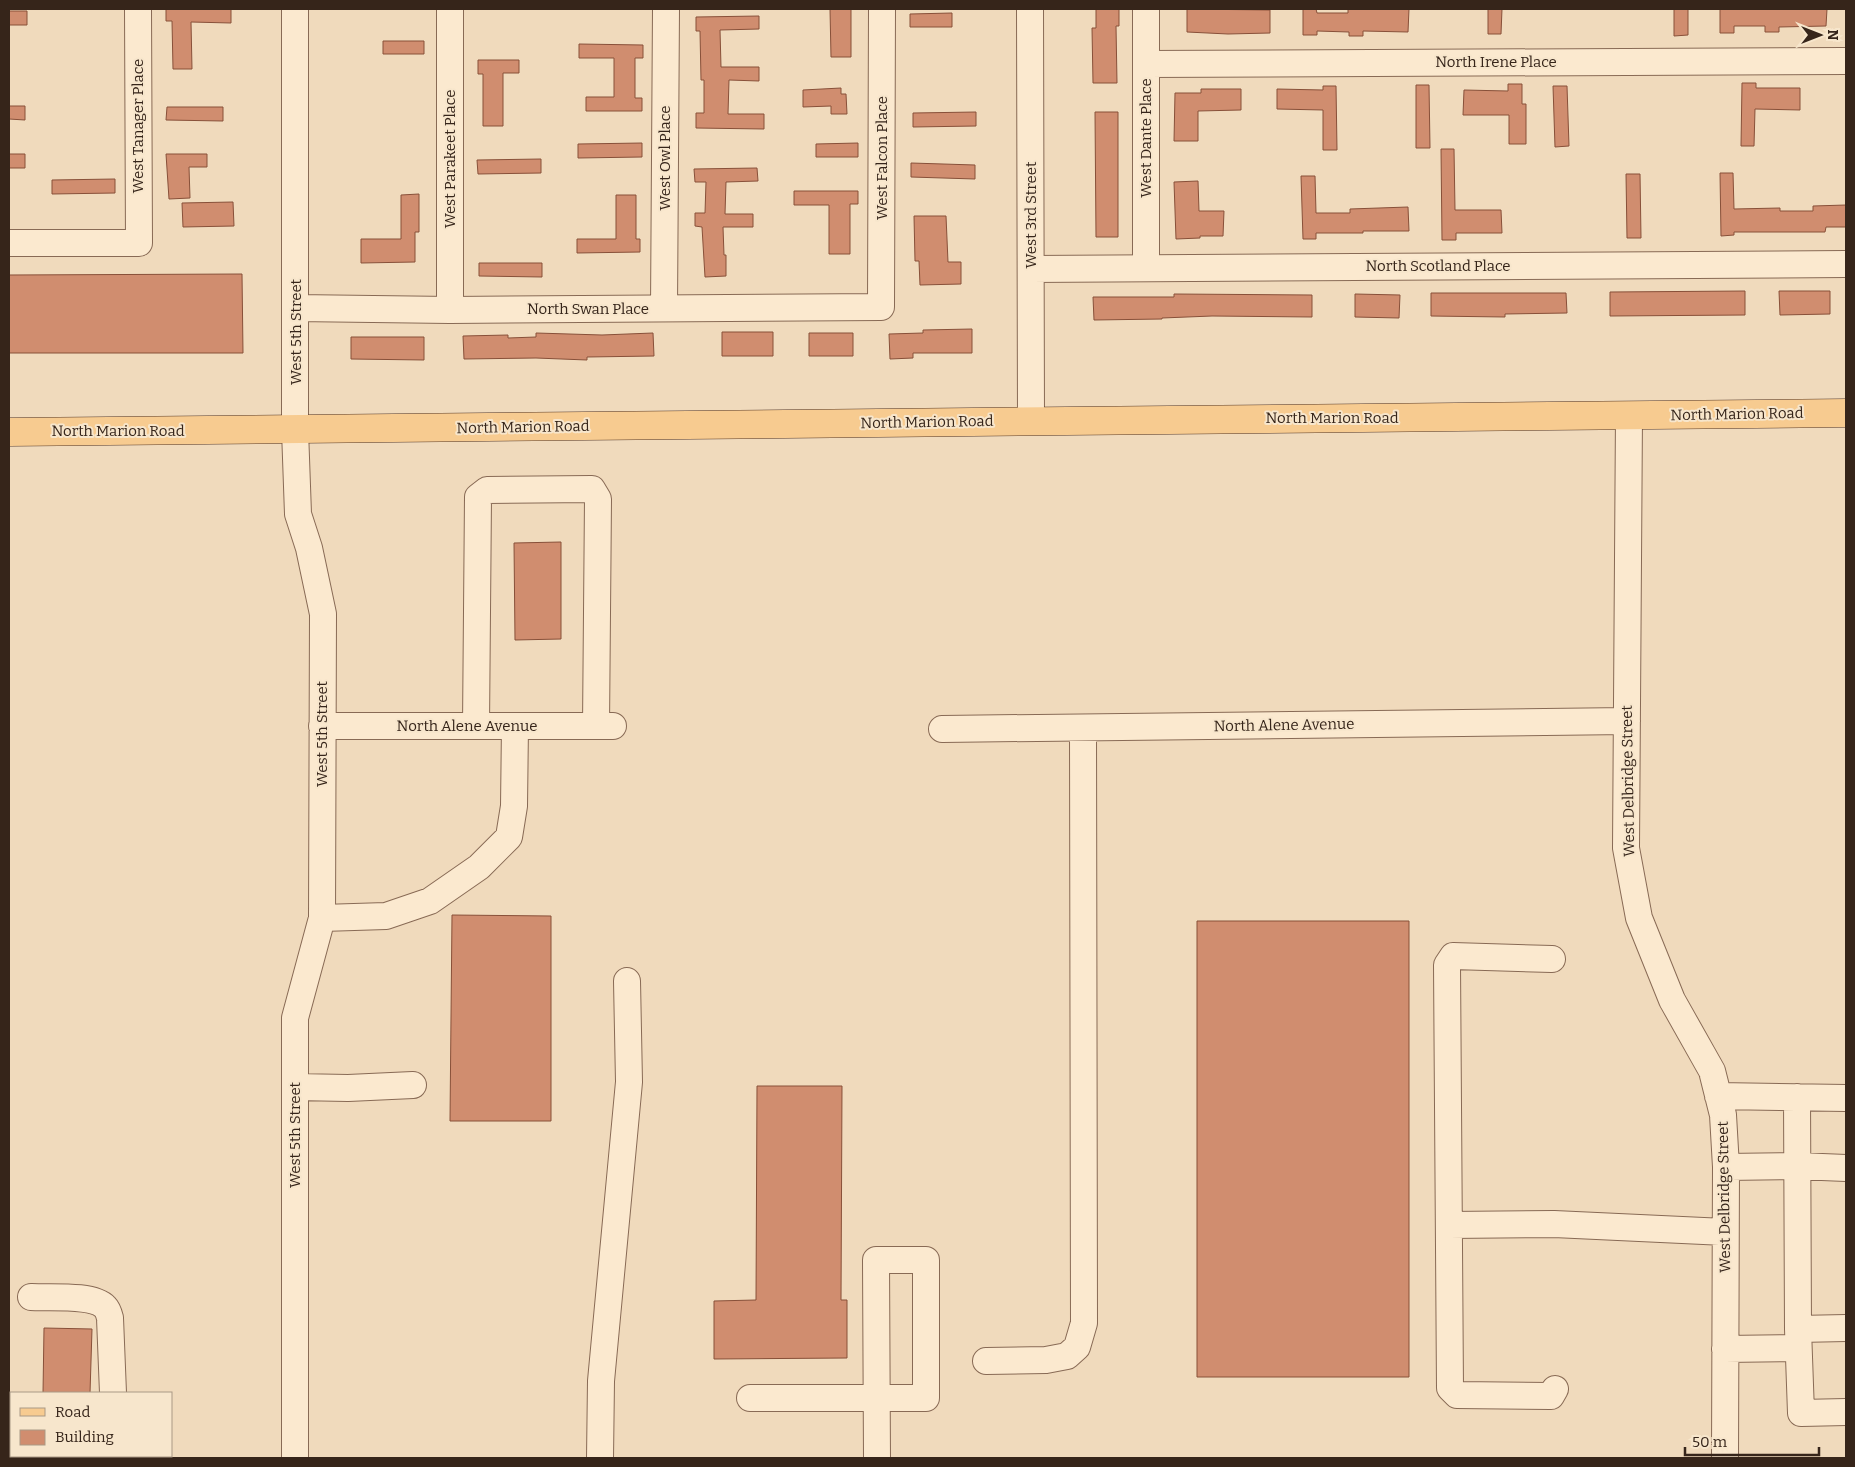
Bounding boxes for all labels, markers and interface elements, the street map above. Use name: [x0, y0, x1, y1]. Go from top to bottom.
north arrow: [1795, 10, 1845, 60]
text: N: [1824, 30, 1841, 41]
street label: North Irene Place: [1435, 53, 1557, 71]
street label: West Tanager Place: [129, 59, 147, 193]
street label: West Dante Place: [1137, 78, 1155, 198]
street label: West Parakeet Place: [441, 90, 459, 228]
street label: West Falcon Place: [873, 96, 891, 220]
street label: West Owl Place: [656, 106, 674, 210]
street label: West 3rd Street: [1022, 161, 1040, 268]
street label: North Scotland Place: [1365, 257, 1511, 275]
street label: West 5th Street: [287, 278, 305, 385]
street label: North Swan Place: [527, 300, 649, 318]
street label: North Marion Road: [1670, 404, 1804, 424]
street label: North Marion Road: [1265, 409, 1399, 427]
street label: North Marion Road: [860, 412, 994, 432]
street label: North Marion Road: [456, 417, 590, 437]
street label: North Marion Road: [51, 422, 185, 440]
street label: West 5th Street: [313, 680, 331, 787]
street label: West Delbridge Street: [1618, 705, 1638, 857]
street label: North Alene Avenue: [1213, 715, 1355, 735]
street label: North Alene Avenue: [397, 717, 537, 735]
street label: West 5th Street: [286, 1081, 304, 1188]
street label: West Delbridge Street: [1714, 1121, 1734, 1273]
legend: [10, 1392, 172, 1457]
text: Road: [55, 1403, 90, 1421]
scale bar: [1685, 1424, 1819, 1456]
text: Building: [55, 1428, 114, 1446]
text: 50 m: [1692, 1433, 1728, 1451]

